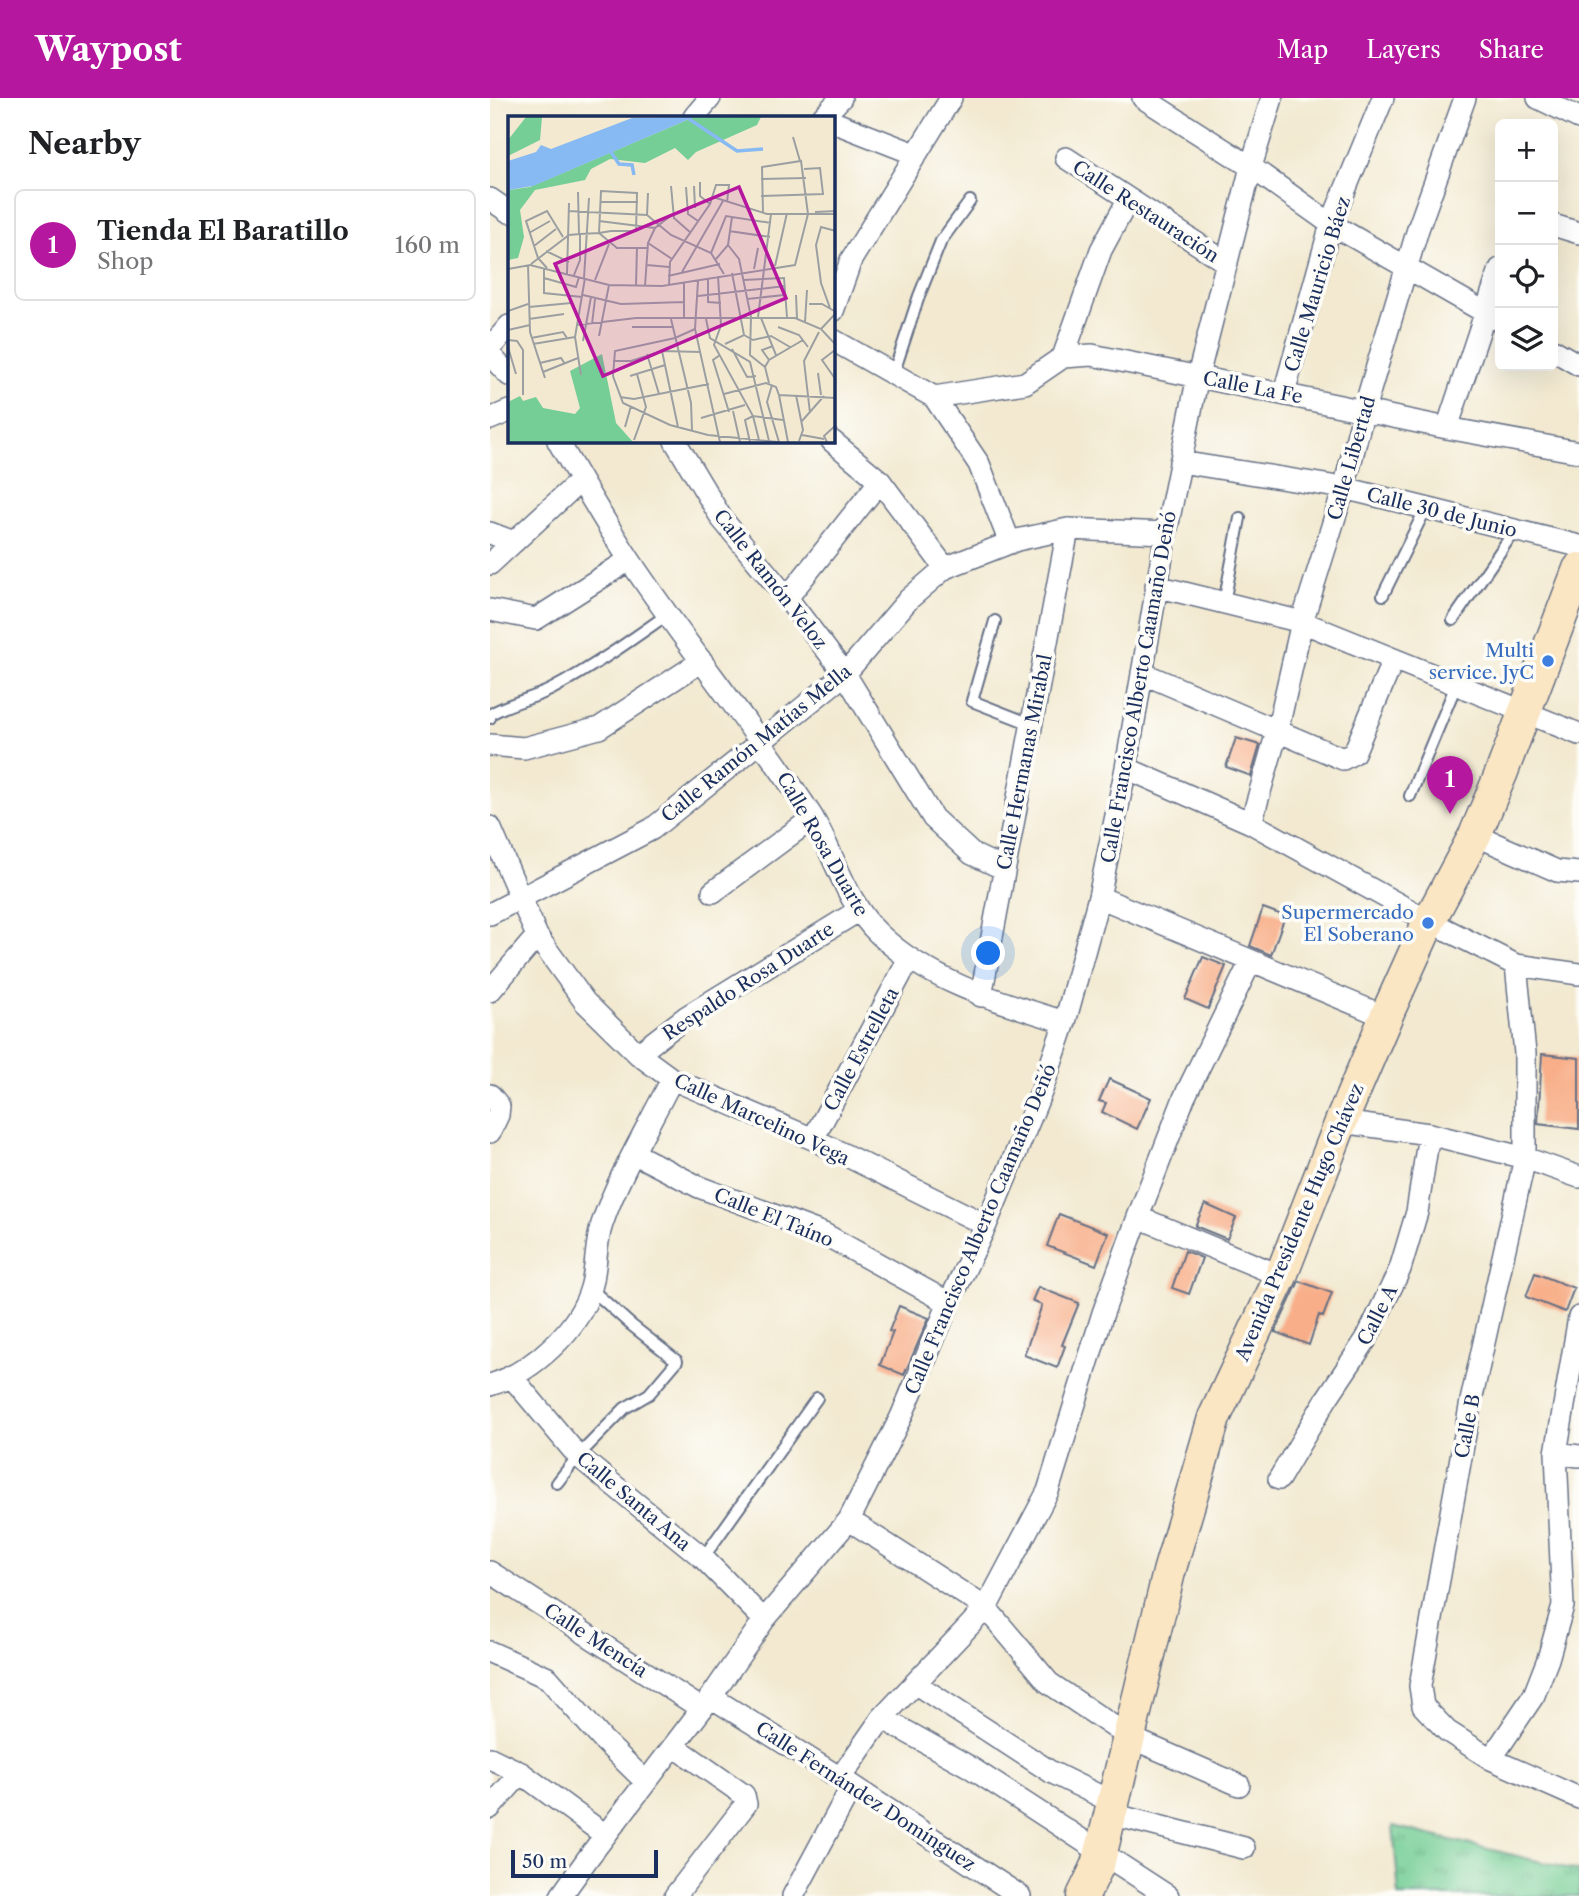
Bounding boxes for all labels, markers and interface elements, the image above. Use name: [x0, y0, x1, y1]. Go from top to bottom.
text: Waypost: [35, 29, 182, 70]
text: Map: [1277, 35, 1328, 64]
text: Layers: [1366, 35, 1441, 64]
text: Share: [1479, 35, 1544, 64]
inset map: [508, 116, 835, 443]
map controls: [1495, 119, 1558, 371]
button: +: [1495, 119, 1558, 182]
text: Nearby: [28, 125, 141, 162]
street label: Calle Restauración: [1068, 155, 1223, 267]
button: −: [1495, 182, 1558, 245]
street label: Calle Mauricio Báez: [1280, 194, 1355, 375]
text: Tienda El Baratillo: [97, 215, 349, 247]
text: 1: [48, 231, 58, 259]
text: 160 m: [395, 231, 460, 259]
button: locate: [1495, 245, 1558, 308]
text: Shop: [97, 247, 153, 275]
button: layers: [1495, 308, 1558, 371]
street label: Calle La Fe: [1201, 367, 1305, 408]
street label: Calle Libertad: [1323, 393, 1380, 523]
street label: Calle 30 de Junio: [1364, 483, 1519, 542]
street label: Calle Ramón Veloz: [709, 505, 832, 654]
street label: Calle Francisco Alberto Caamaño Deñó: [1096, 509, 1181, 865]
place label: Multi service. JyC: [1429, 639, 1534, 684]
street label: Calle Hermanas Mirabal: [992, 652, 1057, 872]
marker: Multi service. JyC: [1540, 653, 1556, 669]
street label: Calle Ramón Matías Mella: [657, 660, 856, 827]
pin: 1: [1427, 756, 1473, 814]
street label: Calle Rosa Duarte: [772, 768, 873, 920]
place label: Supermercado El Soberano: [1281, 901, 1414, 946]
marker: Supermercado El Soberano: [1420, 915, 1436, 931]
street label: Respaldo Rosa Duarte: [658, 917, 838, 1045]
your location: [971, 936, 1005, 970]
street label: Calle Estrelleta: [819, 983, 904, 1115]
street label: Calle Francisco Alberto Caamaño Deñó: [900, 1060, 1061, 1398]
street label: Calle Marcelino Vega: [670, 1069, 853, 1170]
street label: Avenida Presidente Hugo Chávez: [1230, 1080, 1369, 1365]
street label: Calle El Taíno: [711, 1183, 837, 1252]
street label: Calle A: [1352, 1280, 1403, 1349]
street label: Calle B: [1450, 1392, 1485, 1460]
street label: Calle Santa Ana: [572, 1447, 695, 1556]
street label: Calle Mencía: [540, 1598, 652, 1682]
street label: Calle Fernández Domínguez: [752, 1717, 980, 1876]
scale bar: [511, 1847, 658, 1879]
text: 50 m: [522, 1850, 567, 1873]

